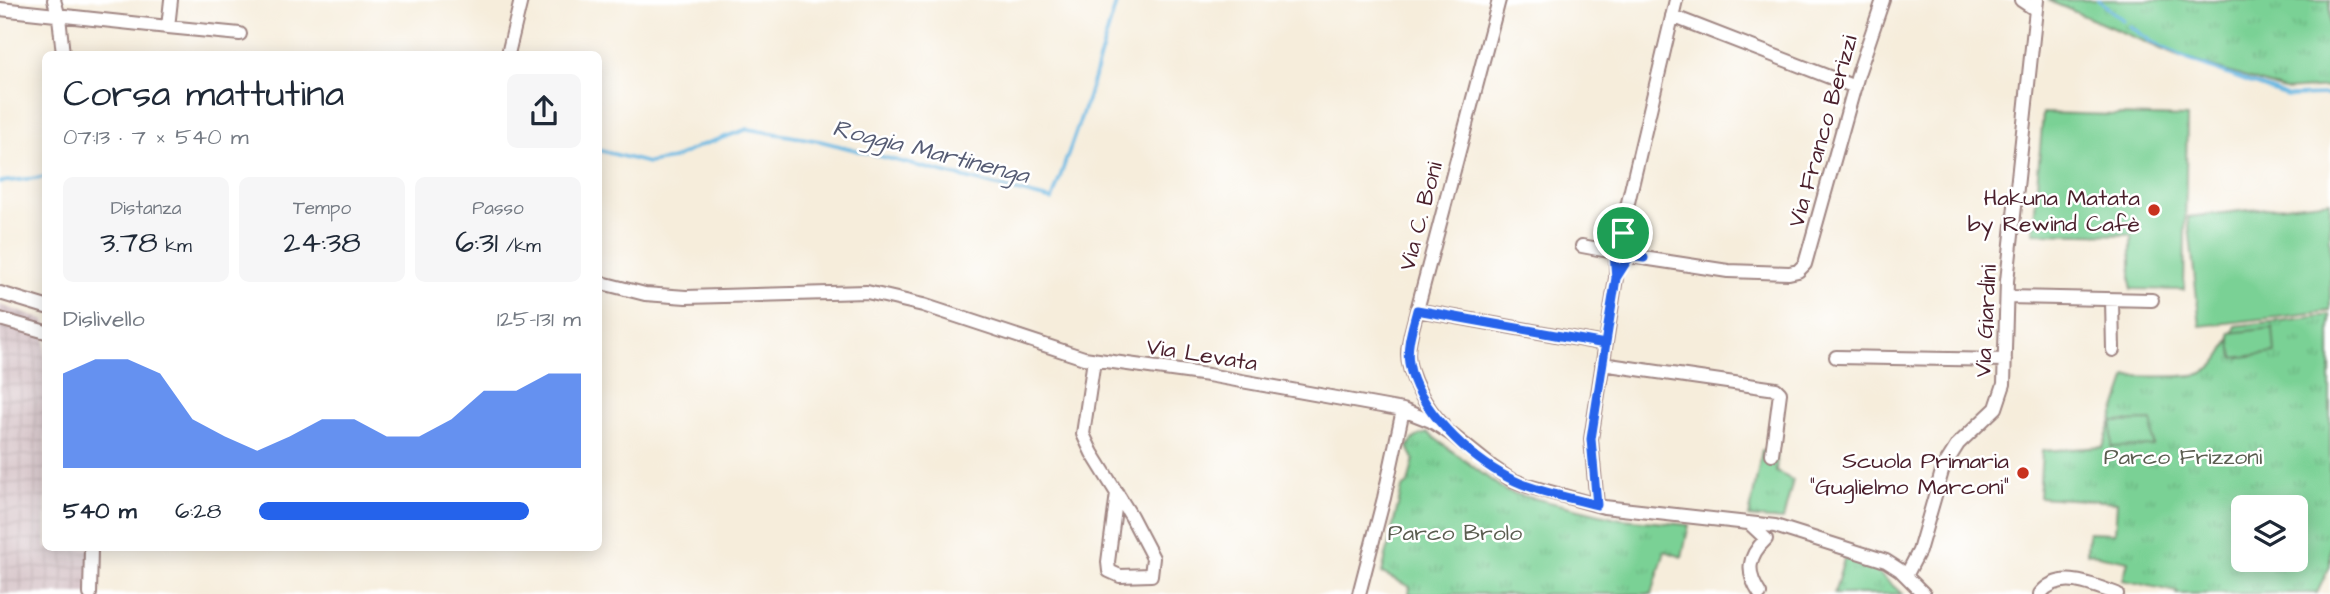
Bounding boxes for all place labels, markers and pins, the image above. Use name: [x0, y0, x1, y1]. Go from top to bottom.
place label: Hakuna Matata by Rewind Cafè: [1968, 182, 2140, 241]
marker: Hakuna Matata by Rewind Cafè: [2146, 202, 2162, 218]
pin: [1593, 203, 1653, 263]
place label: Scuola Primaria "Guglielmo Marconi": [1810, 445, 2009, 504]
marker: Scuola Primaria "Guglielmo Marconi": [2015, 465, 2031, 481]

